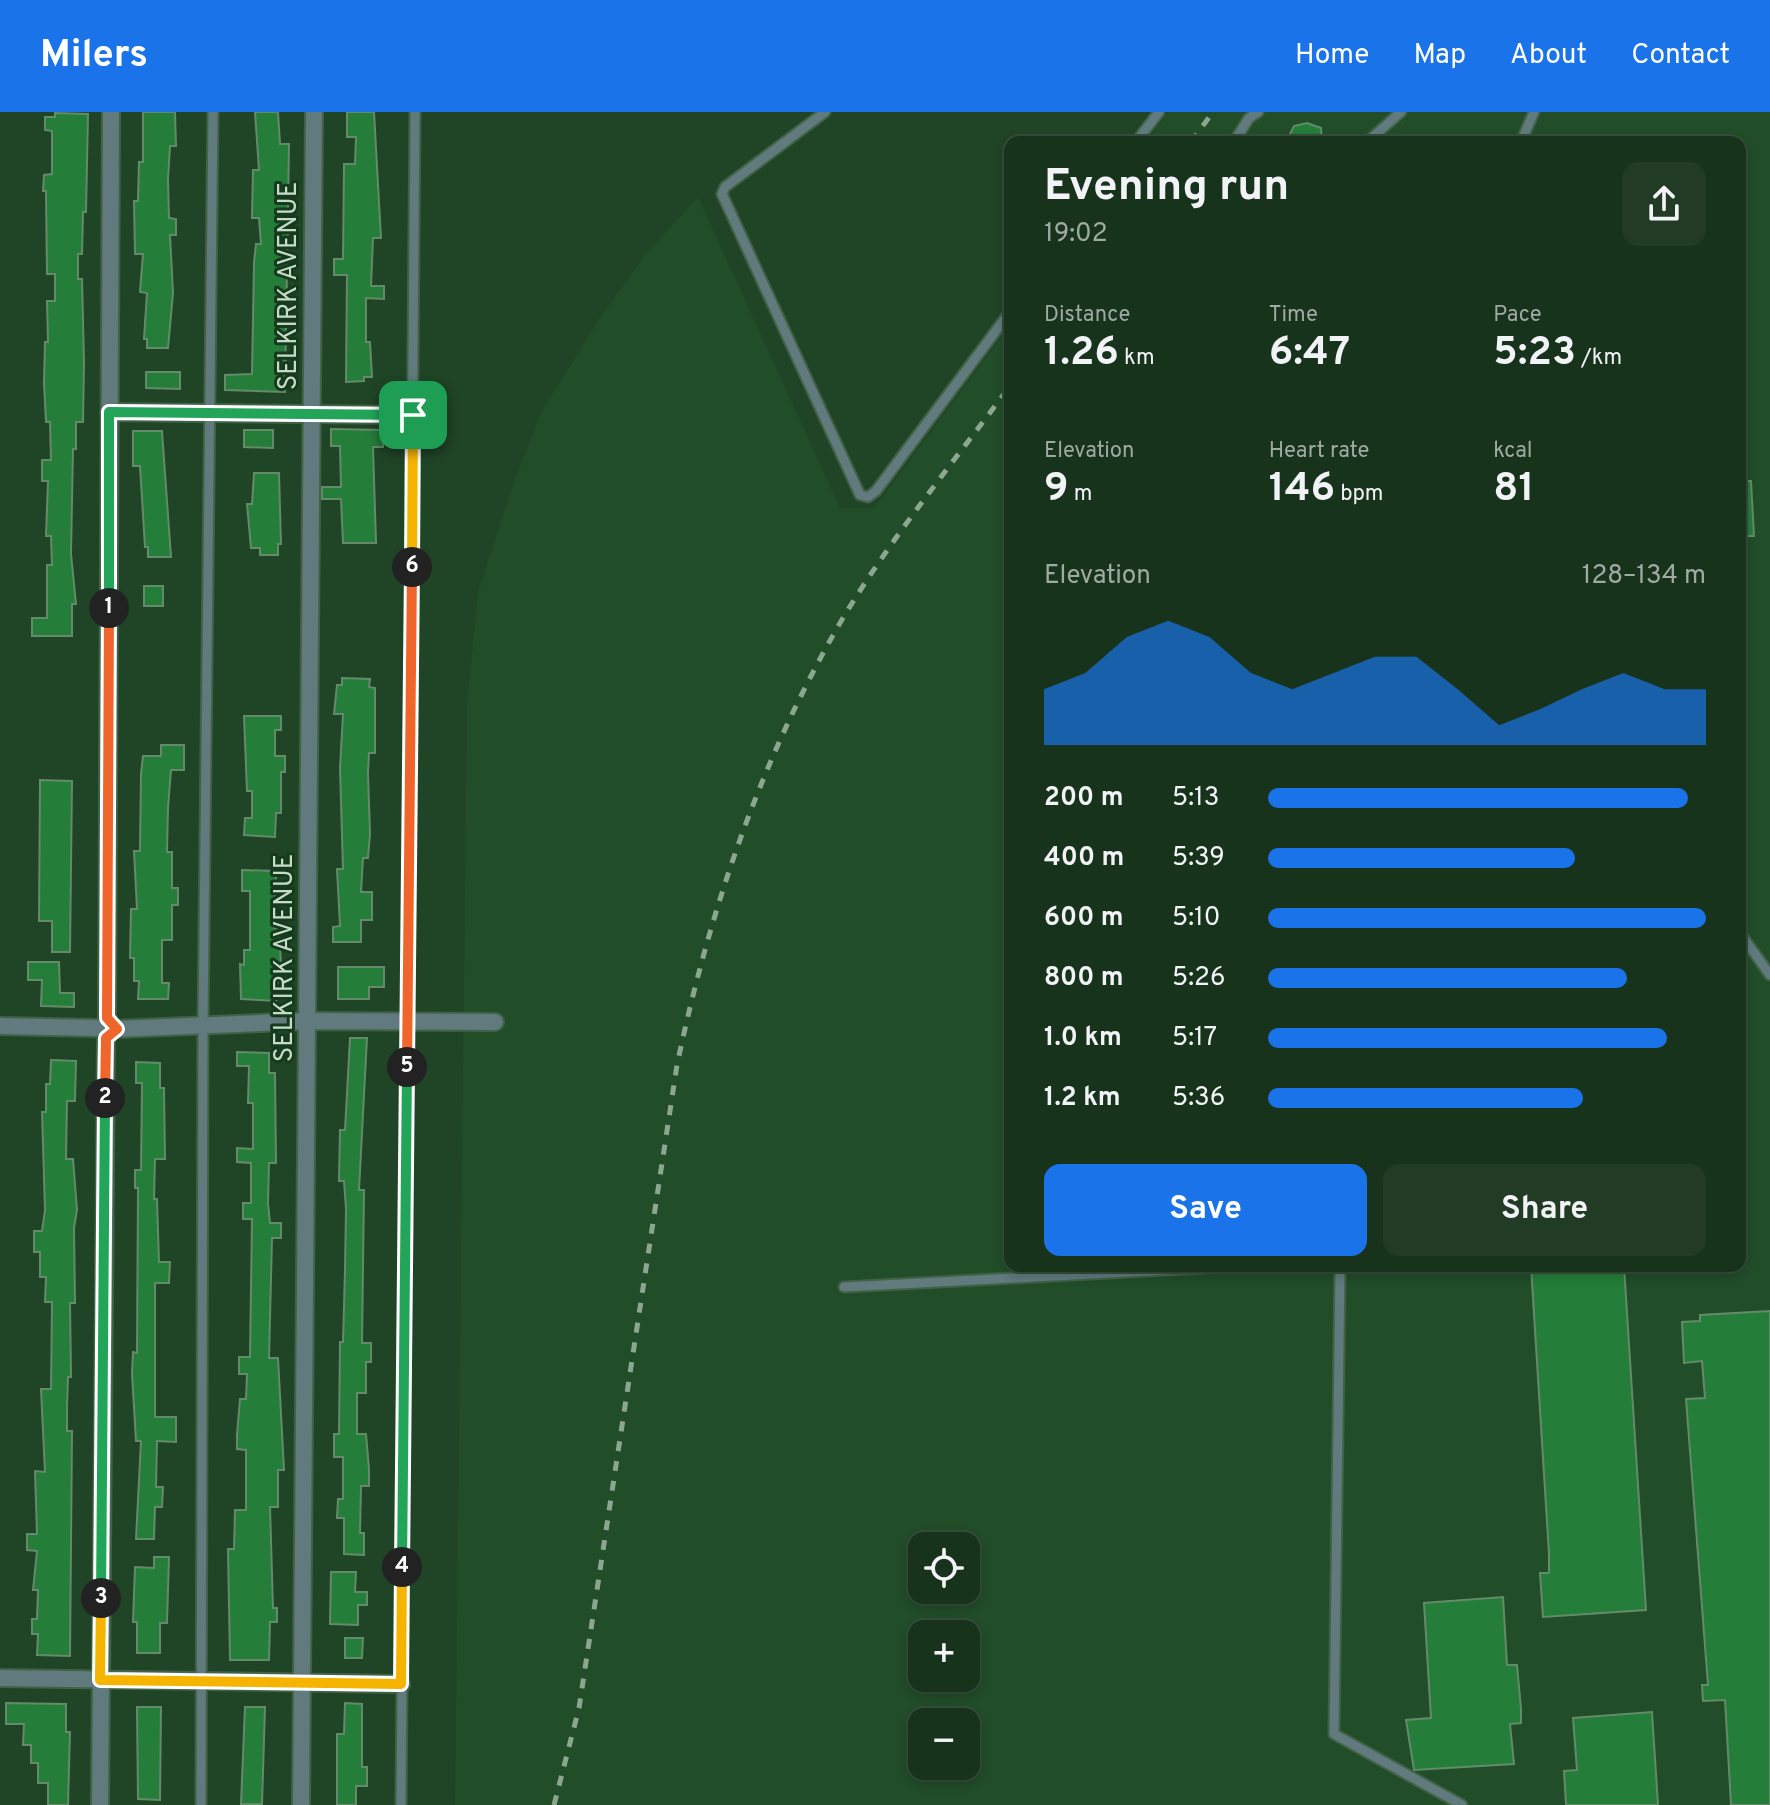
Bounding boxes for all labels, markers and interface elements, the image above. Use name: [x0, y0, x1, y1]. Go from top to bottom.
text: Milers: [40, 32, 148, 81]
text: Home: [1295, 38, 1369, 74]
text: Map: [1413, 38, 1466, 74]
text: About: [1510, 38, 1587, 74]
text: Contact: [1631, 38, 1730, 74]
text: Evening run: [1044, 160, 1289, 216]
button: share: [1622, 162, 1706, 246]
street label: SELKIRK AVENUE: [273, 182, 306, 390]
text: 19:02: [1044, 218, 1108, 251]
text: Distance: [1044, 302, 1130, 329]
text: Time: [1269, 302, 1318, 329]
text: Pace: [1493, 302, 1542, 329]
text: 1.26: [1044, 329, 1119, 379]
text: 6:47: [1269, 329, 1350, 379]
text: 5:23: [1493, 329, 1576, 379]
text: km: [1119, 345, 1155, 372]
text: /km: [1576, 345, 1622, 372]
pin: [379, 381, 447, 449]
icon: arrive: [391, 393, 435, 437]
text: Elevation: [1044, 438, 1134, 465]
text: Heart rate: [1269, 438, 1369, 465]
text: kcal: [1493, 438, 1532, 465]
text: 9: [1044, 465, 1069, 515]
text: 146: [1269, 465, 1335, 515]
text: 81: [1493, 465, 1534, 515]
text: m: [1069, 481, 1092, 508]
text: bpm: [1335, 481, 1383, 508]
pin: 6: [392, 547, 432, 587]
text: 6: [405, 553, 419, 580]
text: Elevation: [1044, 560, 1151, 593]
text: 128–134 m: [1582, 560, 1706, 593]
pin: 1: [89, 588, 129, 628]
text: 1: [105, 594, 113, 621]
text: 200 m: [1044, 782, 1123, 815]
text: 5:13: [1172, 782, 1219, 815]
text: 400 m: [1044, 842, 1124, 875]
text: 5:39: [1172, 842, 1225, 875]
street label: SELKIRK AVENUE: [269, 854, 302, 1062]
text: 600 m: [1044, 902, 1124, 935]
text: 5:10: [1172, 902, 1220, 935]
text: 800 m: [1044, 962, 1124, 995]
text: 5:26: [1172, 962, 1225, 995]
text: 1.0 km: [1044, 1022, 1122, 1055]
text: 5:17: [1172, 1022, 1217, 1055]
pin: 5: [387, 1047, 427, 1087]
text: 5: [400, 1053, 414, 1080]
pin: 2: [85, 1078, 125, 1118]
text: 1.2 km: [1044, 1082, 1121, 1115]
text: 5:36: [1172, 1082, 1225, 1115]
text: 2: [98, 1084, 112, 1111]
button: Save: [1044, 1164, 1367, 1256]
button: Share: [1383, 1164, 1706, 1256]
map controls: [908, 1532, 980, 1780]
button: locate: [908, 1532, 980, 1604]
pin: 4: [382, 1547, 422, 1587]
text: 4: [395, 1553, 409, 1580]
pin: 3: [81, 1578, 121, 1618]
text: 3: [94, 1584, 108, 1611]
button: +: [908, 1620, 980, 1692]
button: −: [908, 1708, 980, 1780]

